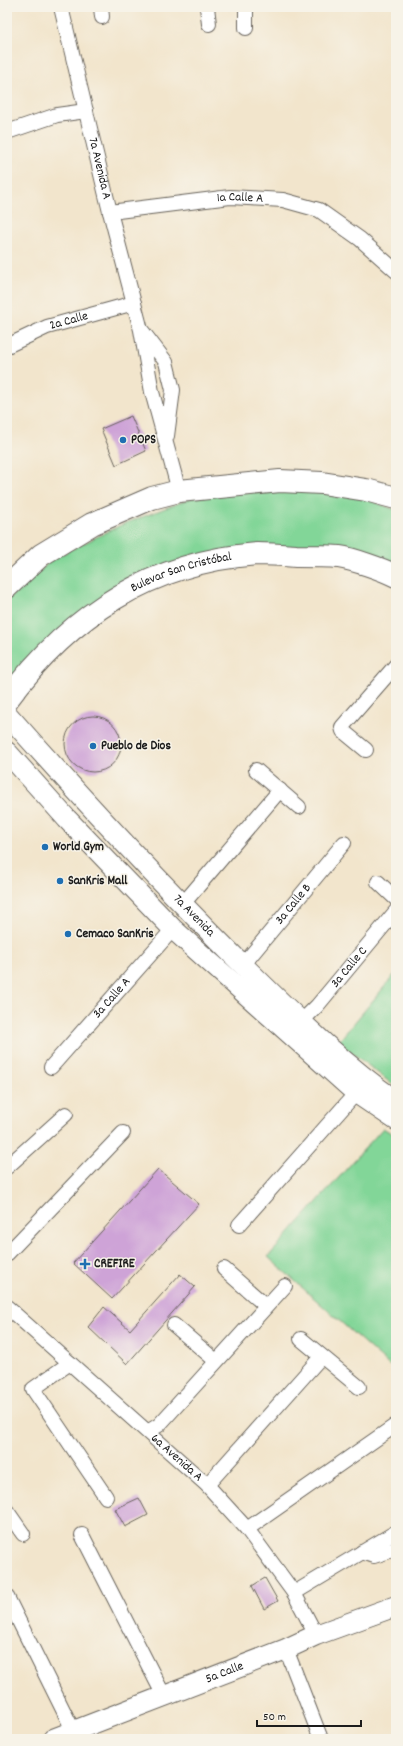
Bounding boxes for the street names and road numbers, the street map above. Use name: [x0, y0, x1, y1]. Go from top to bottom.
street label: 7a Avenida A: [83, 136, 116, 201]
street label: 1a Calle A: [216, 187, 264, 208]
street label: 2a Calle: [47, 307, 91, 335]
street label: Bulevar San Cristóbal: [127, 547, 233, 597]
street label: 3a Calle B: [271, 879, 316, 929]
street label: 7a Avenida: [168, 890, 220, 942]
street label: 3a Calle C: [326, 942, 372, 992]
street label: 3a Calle A: [88, 973, 135, 1023]
street label: 6a Avenida A: [146, 1429, 207, 1486]
street label: 5a Calle: [203, 1657, 247, 1689]

